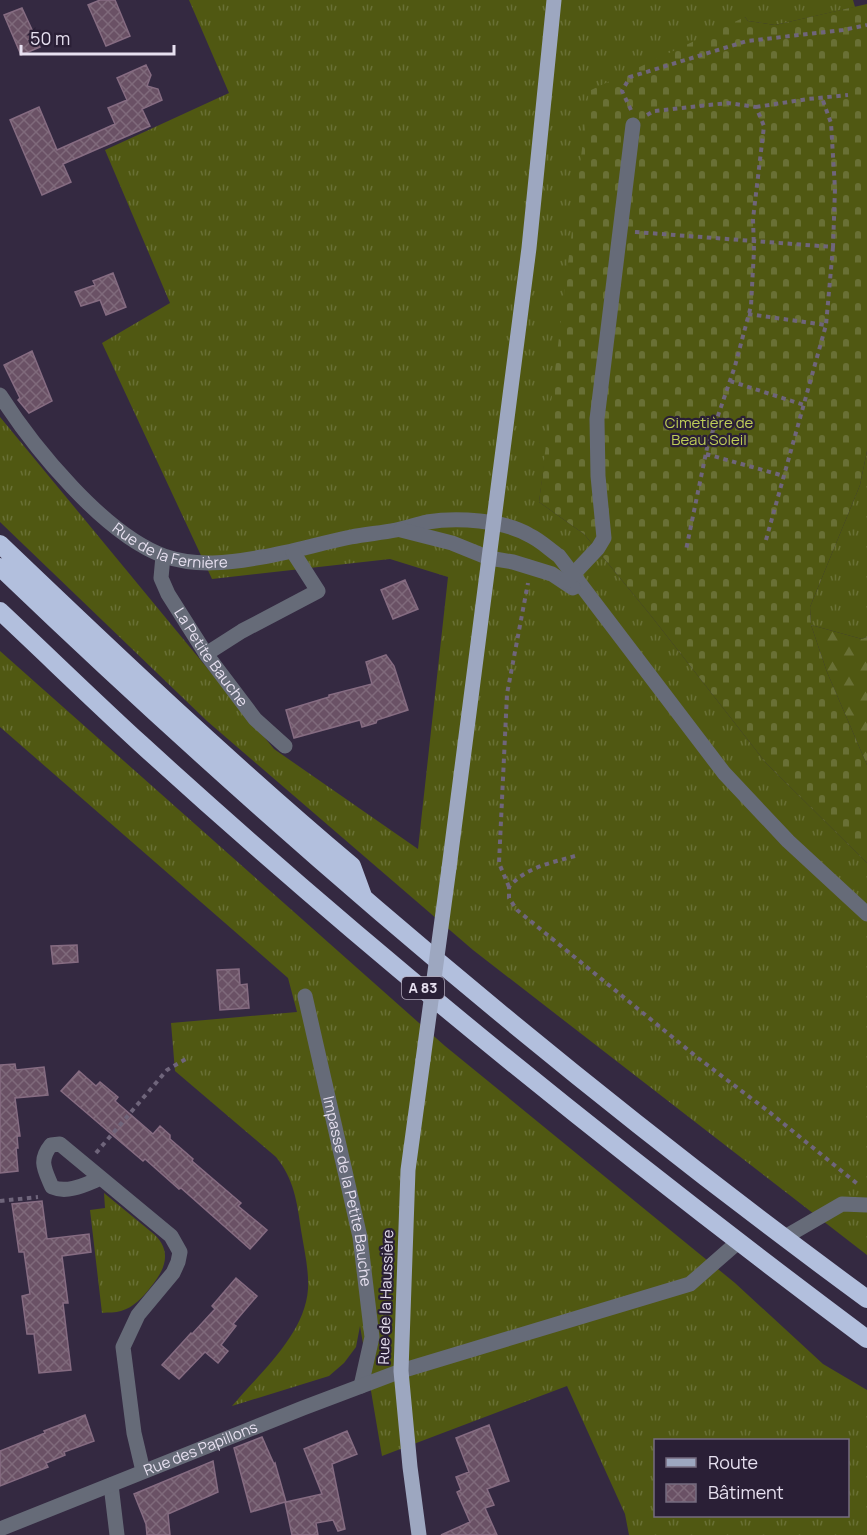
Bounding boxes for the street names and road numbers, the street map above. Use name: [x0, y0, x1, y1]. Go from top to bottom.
street label: Rue de la Fernière: [108, 518, 229, 573]
street label: La Petite Bauche: [169, 604, 253, 711]
road number: A 83: [402, 977, 444, 999]
street label: Impasse de la Petite Bauche: [318, 1094, 377, 1288]
street label: Rue de la Haussière: [373, 1229, 398, 1365]
street label: Rue des Papillons: [140, 1416, 261, 1481]

